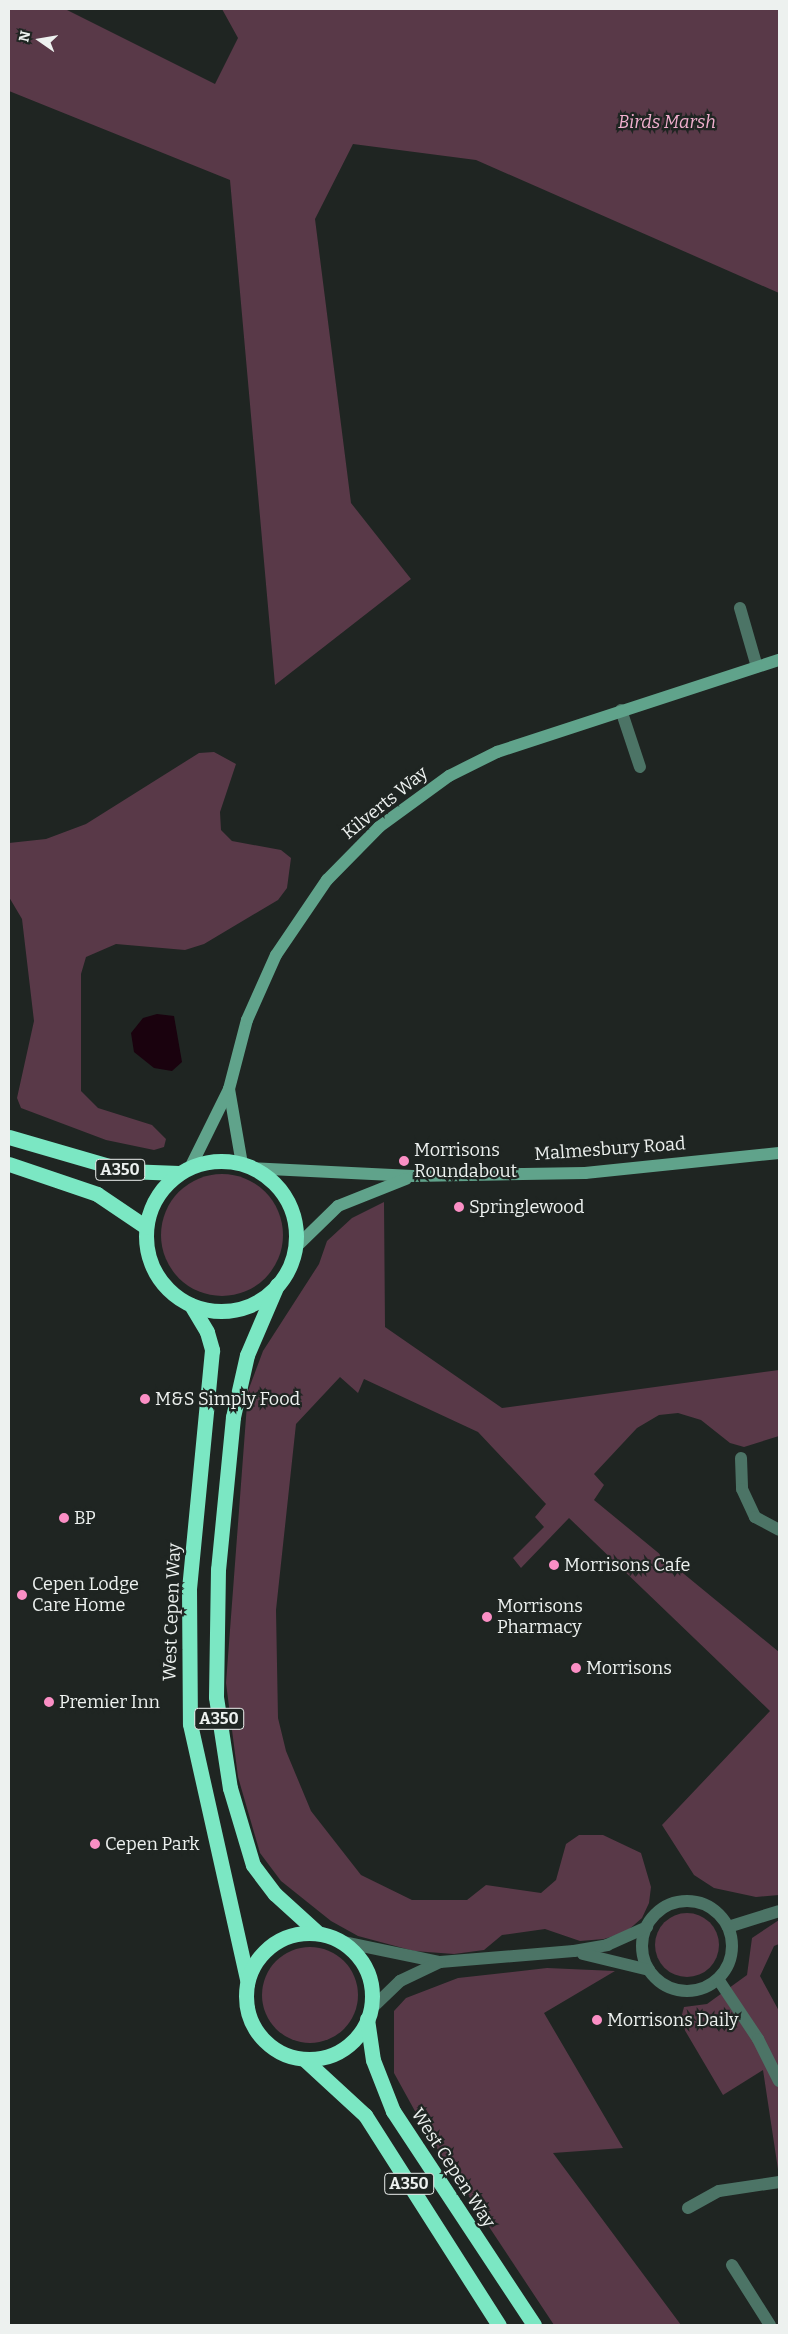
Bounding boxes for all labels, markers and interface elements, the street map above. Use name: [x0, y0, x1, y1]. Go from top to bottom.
north arrow: [15, 15, 65, 65]
text: N: [15, 29, 34, 44]
park label: Birds Marsh: [618, 111, 716, 133]
street label: Kilverts Way: [338, 762, 432, 844]
street label: Malmesbury Road: [534, 1133, 686, 1165]
place label: Morrisons Roundabout: [414, 1140, 517, 1182]
marker: Morrisons Roundabout: [398, 1155, 410, 1167]
road number: A350: [95, 1156, 145, 1184]
place label: Springlewood: [469, 1196, 584, 1218]
marker: Springlewood: [453, 1201, 465, 1213]
place label: M&S Simply Food: [155, 1388, 300, 1410]
marker: M&S Simply Food: [139, 1393, 151, 1405]
place label: BP: [74, 1507, 96, 1529]
marker: BP: [58, 1512, 70, 1524]
street label: West Cepen Way: [159, 1543, 185, 1681]
place label: Morrisons Cafe: [564, 1554, 690, 1576]
marker: Morrisons Cafe: [548, 1559, 560, 1571]
place label: Cepen Lodge Care Home: [32, 1574, 139, 1616]
marker: Cepen Lodge Care Home: [16, 1589, 28, 1601]
place label: Morrisons Pharmacy: [497, 1596, 583, 1638]
marker: Morrisons Pharmacy: [481, 1611, 493, 1623]
place label: Morrisons: [586, 1657, 672, 1679]
marker: Morrisons: [570, 1662, 582, 1674]
place label: Premier Inn: [59, 1691, 160, 1713]
marker: Premier Inn: [43, 1696, 55, 1708]
road number: A350: [194, 1706, 244, 1732]
place label: Cepen Park: [105, 1833, 199, 1855]
marker: Cepen Park: [89, 1838, 101, 1850]
place label: Morrisons Daily: [607, 2009, 739, 2031]
marker: Morrisons Daily: [591, 2014, 603, 2026]
street label: West Cepen Way: [406, 2104, 500, 2232]
road number: A350: [384, 2170, 434, 2198]

